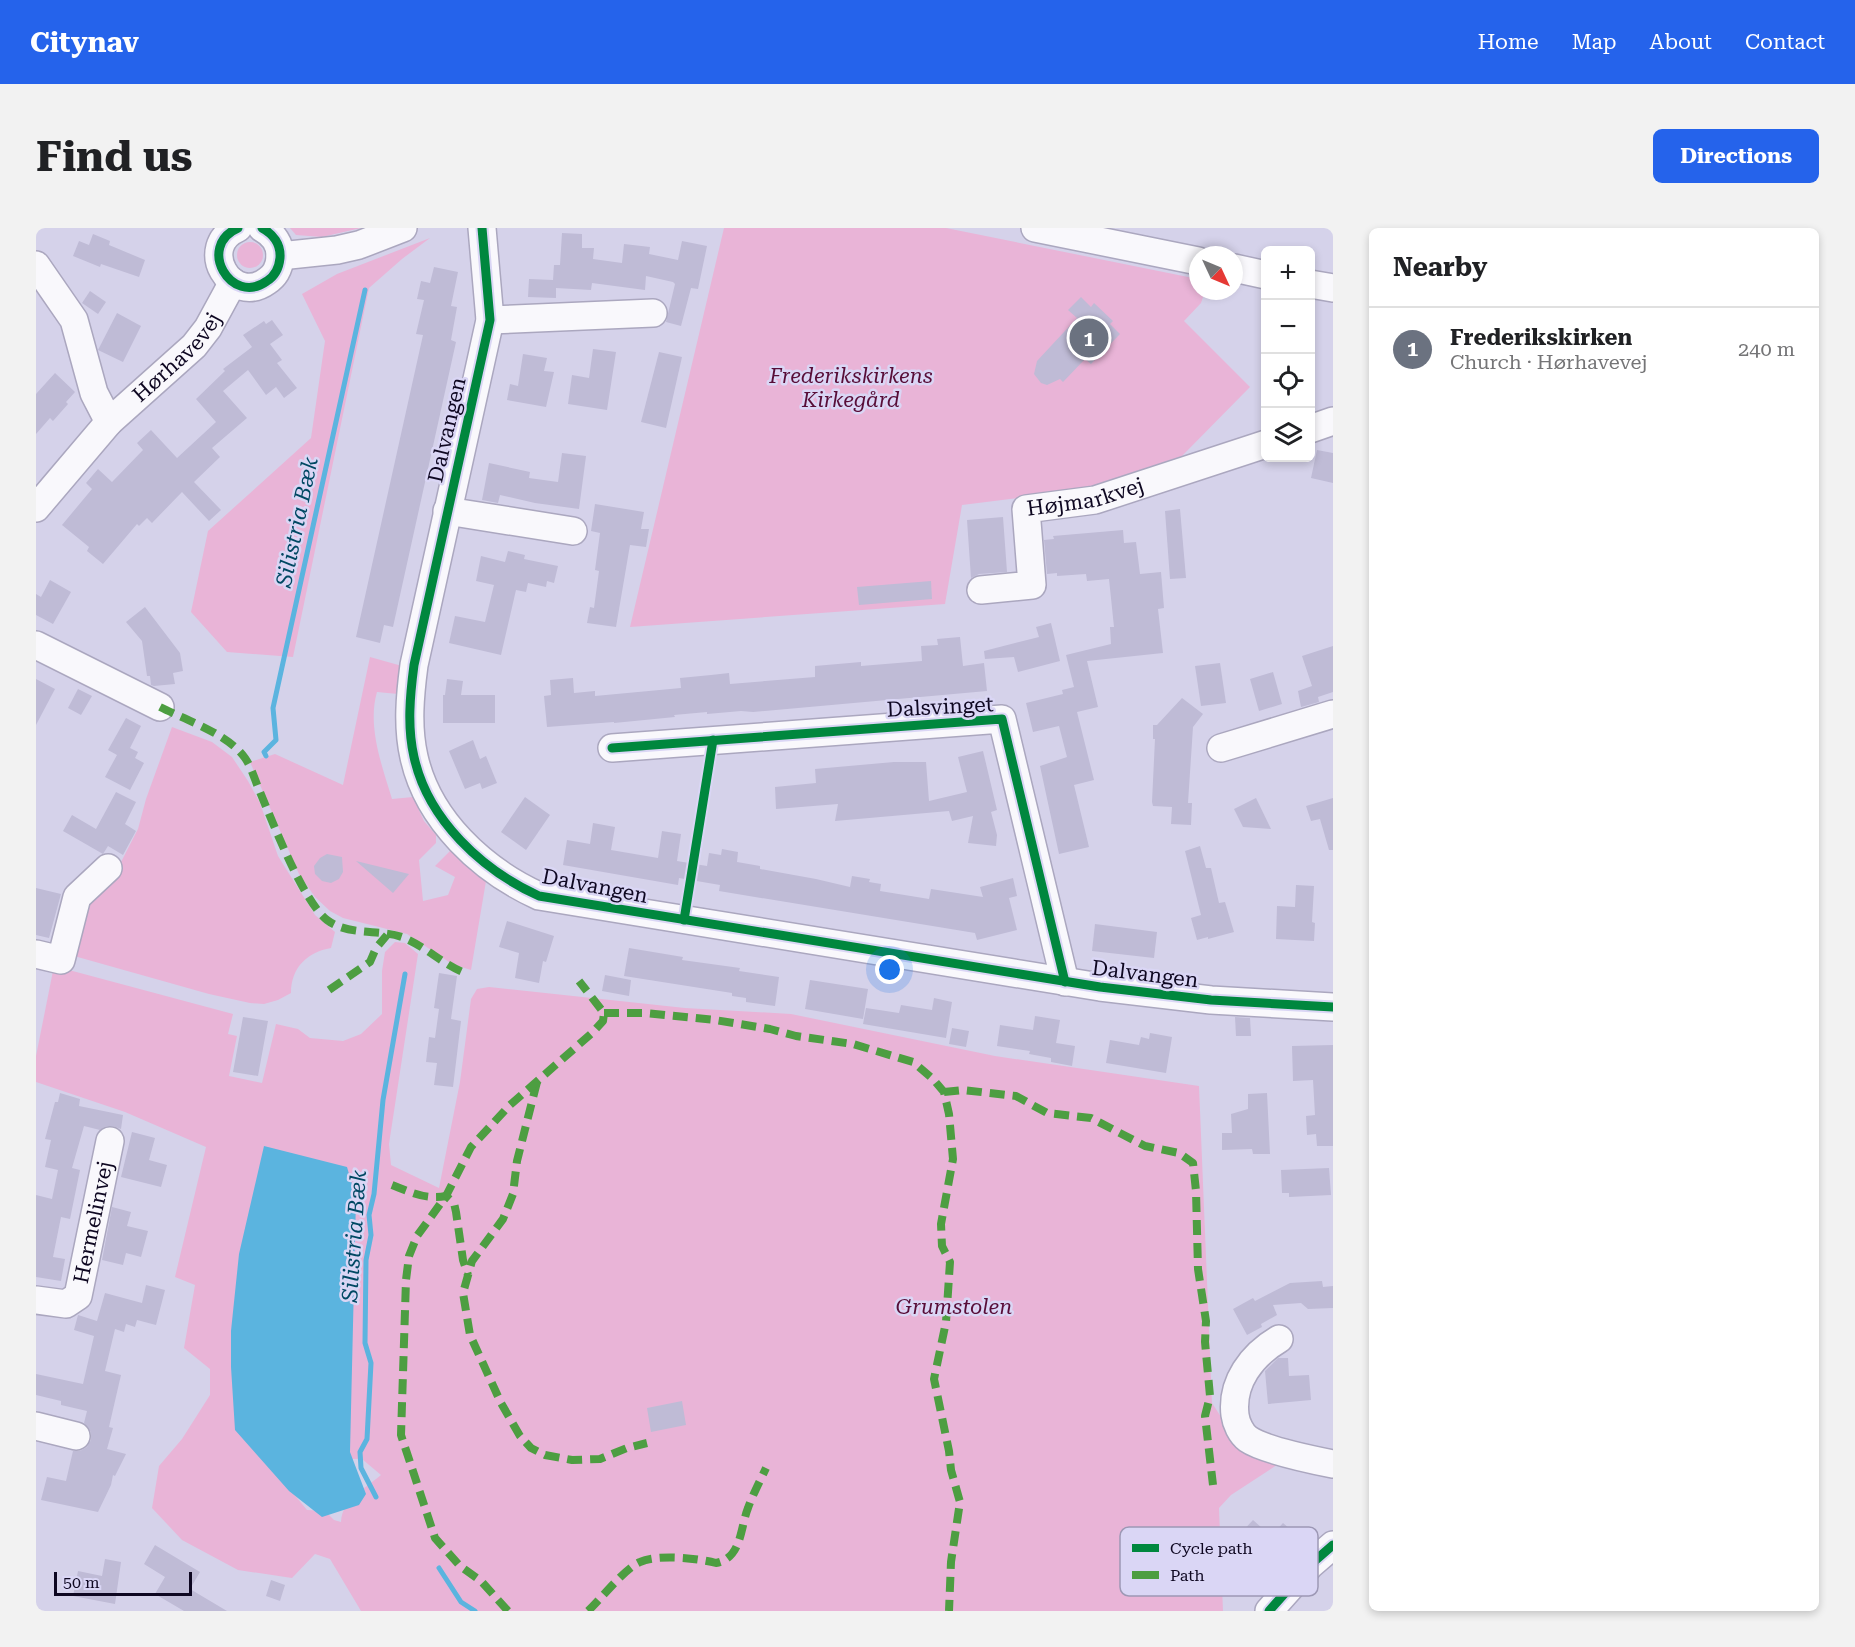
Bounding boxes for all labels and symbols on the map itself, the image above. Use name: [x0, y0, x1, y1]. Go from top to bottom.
north arrow: [1189, 246, 1243, 300]
street label: Hørhavevej: [128, 309, 226, 407]
pin: 1: [1070, 316, 1108, 360]
park label: Frederikskirkens Kirkegård: [768, 364, 933, 412]
street label: Dalvangen: [423, 375, 471, 485]
water label: Silistria Bæk: [271, 455, 323, 590]
street label: Højmarkvej: [1025, 473, 1147, 521]
street label: Dalsvinget: [886, 692, 994, 722]
street label: Dalvangen: [540, 864, 650, 908]
your location: [875, 955, 904, 984]
street label: Dalvangen: [1090, 956, 1200, 993]
street label: Hermelinvej: [69, 1159, 118, 1285]
water label: Silistria Bæk: [337, 1169, 371, 1304]
park label: Grumstolen: [896, 1295, 1012, 1319]
legend: [1120, 1527, 1318, 1596]
text: Cycle path: [1170, 1539, 1253, 1558]
text: Path: [1170, 1566, 1205, 1585]
scale bar: [54, 1569, 192, 1596]

